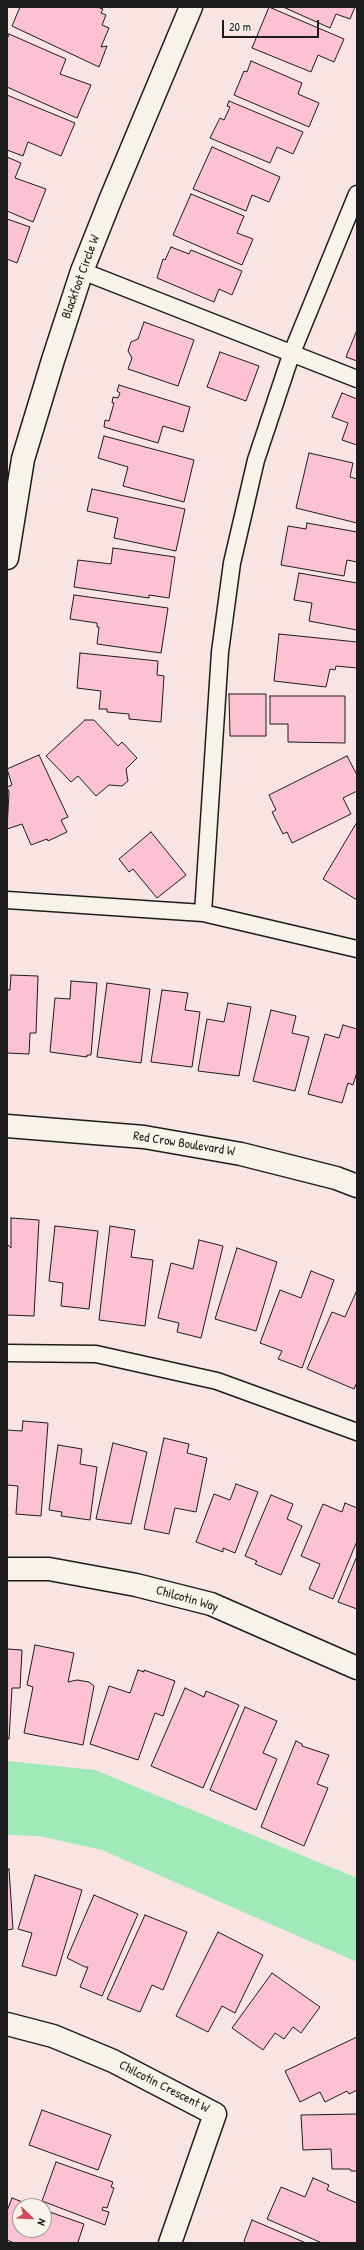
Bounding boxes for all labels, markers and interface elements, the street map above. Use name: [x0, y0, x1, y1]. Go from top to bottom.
scale bar: [224, 12, 321, 38]
text: 20 m: [229, 18, 251, 35]
street label: Blackfoot Circle W: [59, 233, 103, 321]
street label: Red Crow Boulevard W: [132, 1128, 236, 1160]
street label: Chilcotin Way: [154, 1583, 220, 1615]
street label: Chilcotin Crescent W: [116, 2057, 212, 2117]
north arrow: [12, 2198, 52, 2238]
text: N: [35, 2217, 50, 2228]

